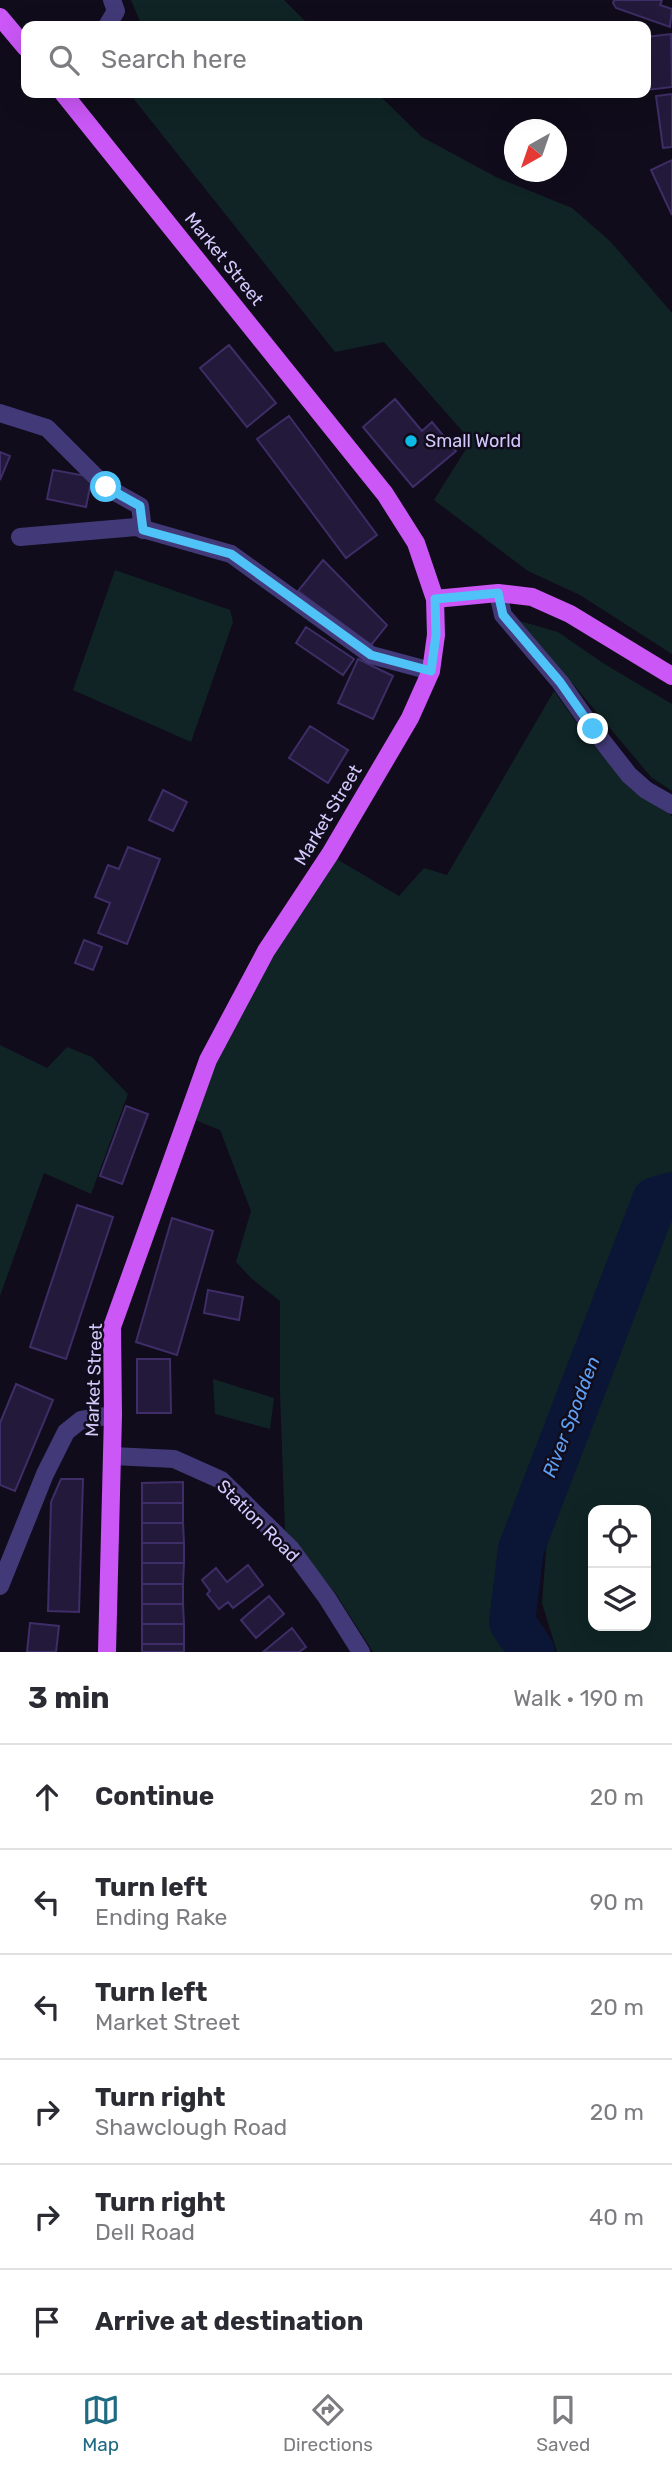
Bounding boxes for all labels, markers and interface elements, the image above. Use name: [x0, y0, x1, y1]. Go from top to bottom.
search box: [21, 21, 651, 98]
icon: search: [45, 41, 83, 79]
text: Search here: [101, 44, 247, 75]
north arrow: [504, 119, 567, 182]
street label: Market Street: [180, 208, 268, 310]
place label: Small World: [425, 430, 521, 452]
marker: Small World: [403, 433, 419, 449]
route start: [90, 471, 121, 502]
route end: [577, 713, 608, 744]
street label: Market Street: [289, 761, 367, 869]
street label: Market Street: [81, 1323, 107, 1437]
water label: River Spodden: [537, 1353, 605, 1481]
street label: Station Road: [212, 1475, 304, 1567]
map controls: [588, 1505, 651, 1631]
button: locate: [588, 1505, 651, 1568]
button: layers: [588, 1568, 651, 1631]
text: 3 min: [28, 1680, 110, 1716]
text: Walk · 190 m: [513, 1684, 644, 1712]
icon: ahead: [28, 1778, 66, 1816]
text: Continue: [95, 1781, 214, 1812]
text: 20 m: [590, 1783, 644, 1811]
text: Turn left: [95, 1872, 207, 1903]
icon: left: [28, 1883, 66, 1921]
text: 90 m: [590, 1888, 644, 1916]
text: Ending Rake: [95, 1903, 227, 1931]
text: Turn left: [95, 1977, 207, 2008]
icon: left: [28, 1988, 66, 2026]
text: 20 m: [590, 1993, 644, 2021]
text: Market Street: [95, 2008, 240, 2036]
text: Turn right: [95, 2082, 225, 2113]
icon: right: [28, 2093, 66, 2131]
text: 20 m: [590, 2098, 644, 2126]
text: Shawclough Road: [95, 2113, 287, 2141]
text: Turn right: [95, 2187, 225, 2218]
icon: right: [28, 2198, 66, 2236]
text: 40 m: [589, 2203, 644, 2231]
text: Dell Road: [95, 2218, 195, 2246]
icon: arrive: [28, 2303, 66, 2341]
text: Arrive at destination: [95, 2306, 363, 2337]
tab: Map: [82, 2391, 120, 2456]
tab: Directions: [283, 2391, 373, 2456]
tab: Saved: [536, 2391, 590, 2456]

